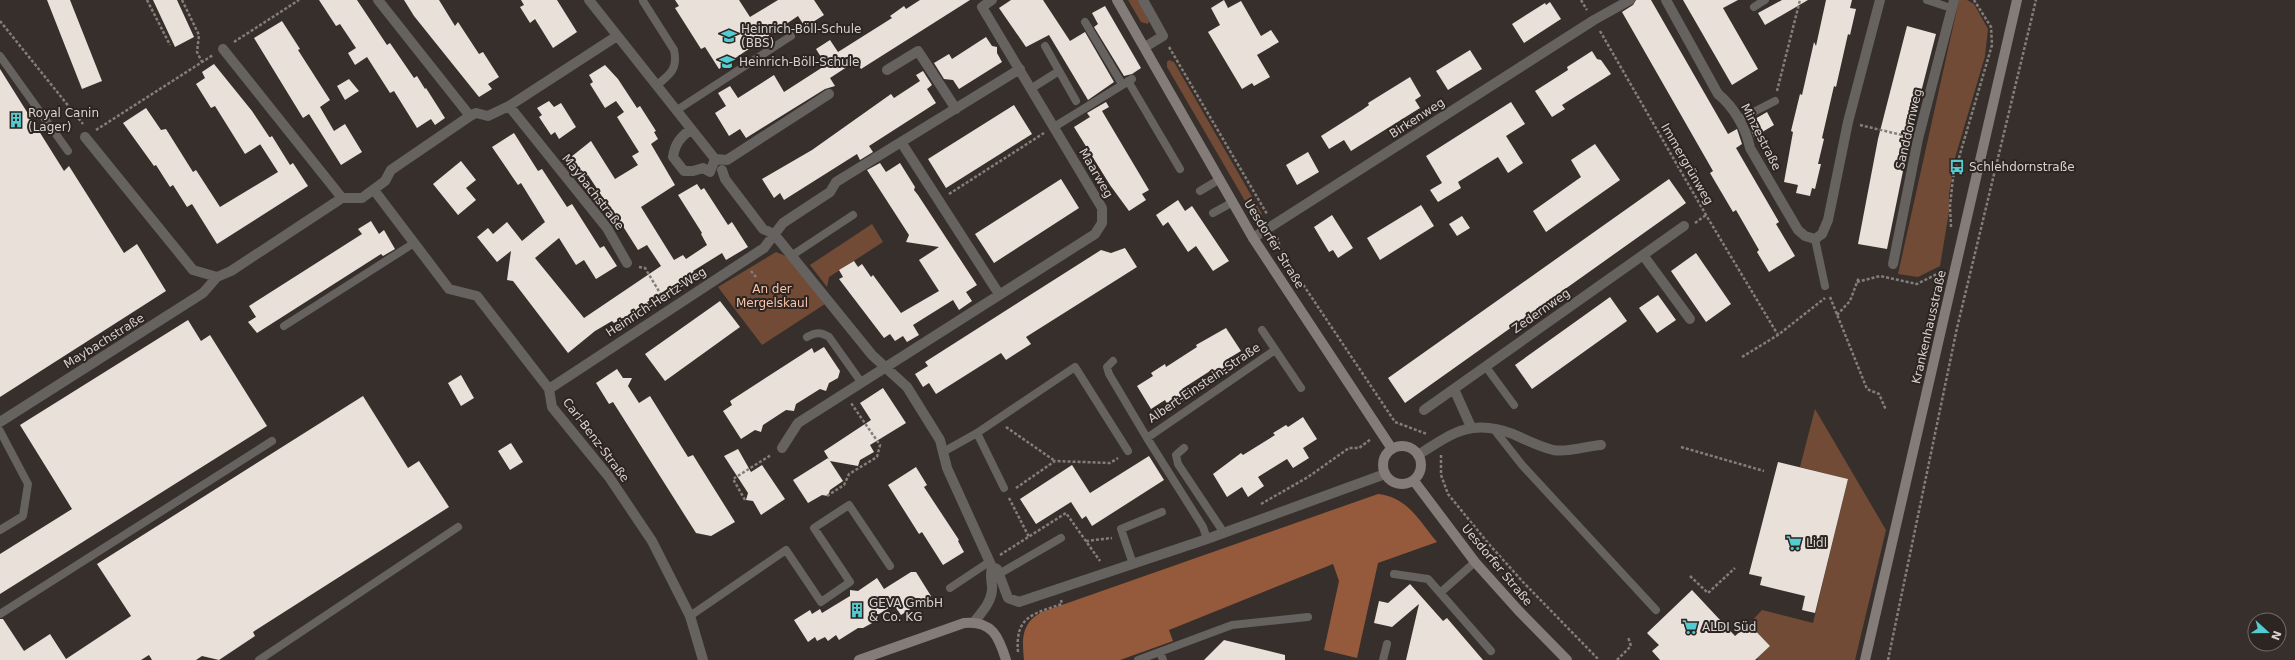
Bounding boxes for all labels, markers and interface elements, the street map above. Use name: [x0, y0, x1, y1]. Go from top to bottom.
place label: Heinrich-Böll-Schule (BBS): [741, 22, 861, 50]
school or university icon: Heinrich-Böll-Schule (BBS): [720, 27, 738, 45]
school or university icon: Heinrich-Böll-Schule: [718, 53, 736, 71]
place label: Heinrich-Böll-Schule: [739, 55, 859, 69]
street label: Sanddornweg: [1893, 87, 1925, 171]
street label: Birkenweg: [1387, 95, 1447, 141]
street label: Minzestraße: [1738, 101, 1784, 173]
place label: Royal Canin (Lager): [28, 106, 99, 134]
building icon: Royal Canin (Lager): [7, 111, 25, 129]
street label: Immergrünweg: [1658, 121, 1716, 207]
street label: Maarweg: [1076, 146, 1116, 200]
street label: Maybachstraße: [559, 151, 627, 233]
bus stop icon: Schlehdornstraße: [1948, 158, 1966, 176]
place label: Schlehdornstraße: [1969, 160, 2075, 174]
street label: Uesdorfer Straße: [1241, 197, 1307, 291]
street label: Heinrich-Hertz-Weg: [603, 264, 709, 340]
street label: Krankenhausstraße: [1909, 269, 1949, 385]
park label: An der Mergelskaul: [736, 282, 808, 310]
street label: Zedernweg: [1509, 286, 1573, 336]
street label: Maybachstraße: [61, 311, 147, 371]
street label: Albert-Einstein-Straße: [1145, 340, 1263, 426]
street label: Carl-Benz-Straße: [560, 395, 632, 485]
street label: Uesdorfer Straße: [1459, 521, 1535, 609]
supermarket icon: Lidl: [1785, 534, 1803, 552]
place label: Lidl: [1806, 536, 1827, 550]
place label: GEVA GmbH & Co. KG: [869, 596, 943, 624]
building icon: GEVA GmbH & Co. KG: [848, 601, 866, 619]
north arrow: [2247, 612, 2287, 652]
supermarket icon: ALDI Süd: [1681, 618, 1699, 636]
place label: ALDI Süd: [1702, 620, 1756, 634]
text: N: [2268, 629, 2284, 642]

